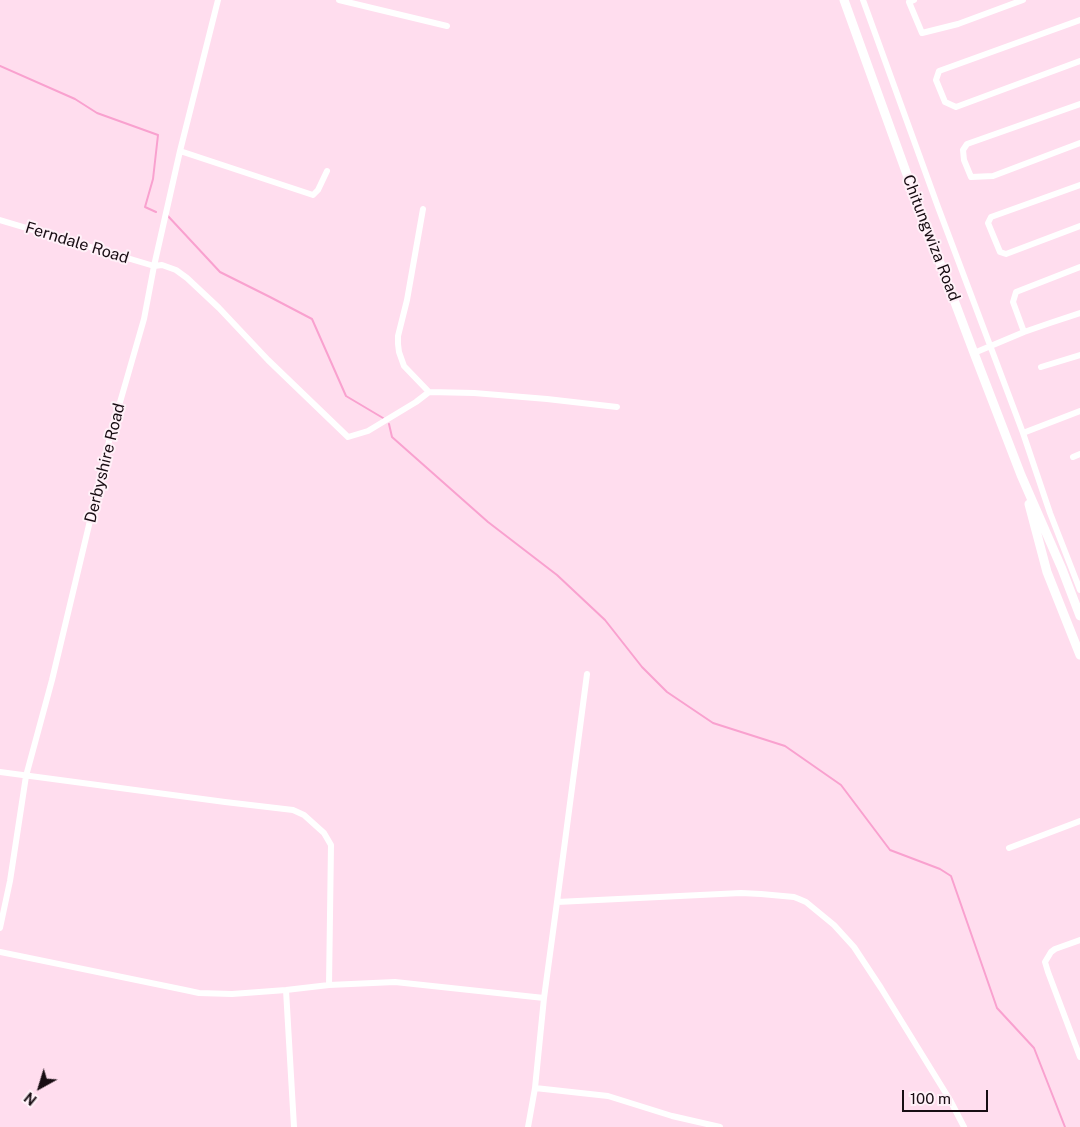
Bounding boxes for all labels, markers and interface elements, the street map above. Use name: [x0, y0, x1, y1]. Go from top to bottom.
street label: Chitungwiza Road: [898, 172, 964, 304]
street label: Ferndale Road: [23, 218, 131, 268]
street label: Derbyshire Road: [81, 401, 129, 525]
north arrow: [15, 1062, 65, 1112]
scale bar: [905, 1080, 991, 1112]
text: N: [21, 1089, 40, 1108]
text: 100 m: [910, 1090, 951, 1107]

